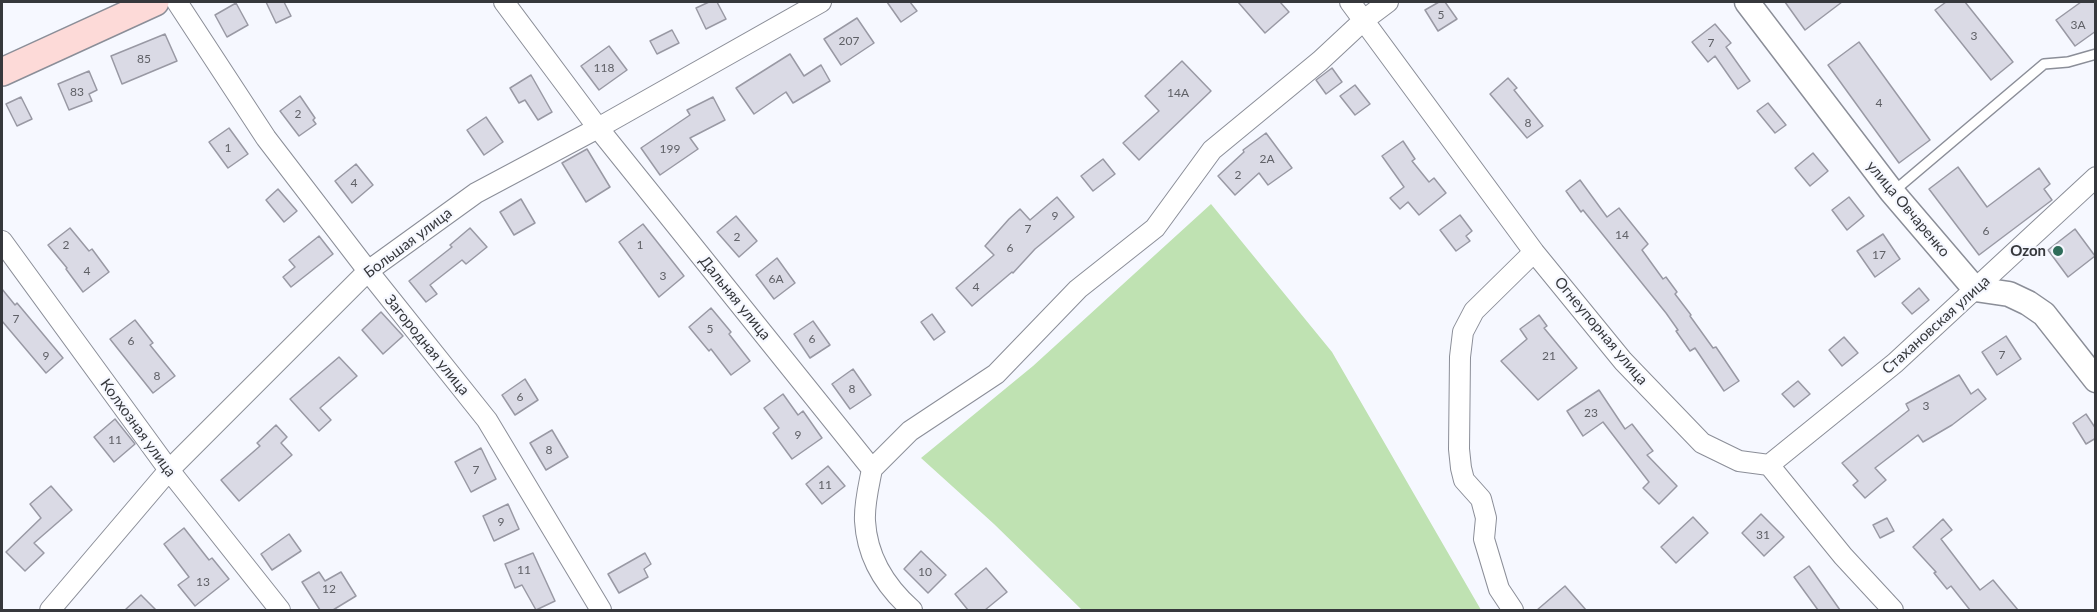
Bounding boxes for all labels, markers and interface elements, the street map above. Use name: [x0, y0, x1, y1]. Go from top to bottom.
house number: 5: [1438, 8, 1444, 22]
house number: 3А: [2070, 18, 2086, 32]
house number: 3: [1971, 29, 1977, 43]
house number: 207: [839, 34, 859, 48]
house number: 7: [1708, 36, 1714, 50]
house number: 85: [137, 52, 151, 66]
house number: 118: [594, 61, 614, 75]
house number: 83: [70, 85, 84, 99]
house number: 14А: [1167, 86, 1189, 100]
house number: 4: [1876, 96, 1882, 110]
house number: 2: [295, 107, 301, 121]
house number: 8: [1525, 116, 1531, 130]
house number: 1: [225, 141, 231, 155]
house number: 199: [660, 142, 680, 156]
house number: 2А: [1259, 152, 1275, 166]
street label: улица Овчаренко: [1863, 157, 1953, 261]
house number: 2: [1235, 168, 1241, 182]
house number: 4: [351, 176, 357, 190]
street label: Большая улица: [360, 204, 456, 282]
house number: 9: [1052, 209, 1058, 223]
house number: 7: [1025, 222, 1031, 236]
house number: 6: [1983, 224, 1989, 238]
house number: 14: [1615, 228, 1629, 242]
house number: 2: [734, 230, 740, 244]
house number: 2: [63, 238, 69, 252]
house number: 1: [637, 238, 643, 252]
house number: 6: [1007, 241, 1013, 255]
place label: Ozon: [2010, 242, 2046, 260]
marker: Ozon: [2051, 244, 2065, 258]
house number: 17: [1872, 248, 1886, 262]
street label: Дальняя улица: [696, 252, 774, 344]
house number: 4: [84, 264, 90, 278]
house number: 3: [660, 269, 666, 283]
house number: 6А: [768, 272, 784, 286]
street label: Стахановская улица: [1878, 272, 1994, 378]
street label: Огнеупорная улица: [1551, 273, 1651, 389]
house number: 4: [973, 280, 979, 294]
street label: Загородная улица: [381, 291, 473, 399]
house number: 7: [13, 312, 19, 326]
house number: 5: [707, 322, 713, 336]
house number: 6: [809, 332, 815, 346]
house number: 6: [128, 334, 134, 348]
house number: 7: [1999, 348, 2005, 362]
house number: 9: [43, 349, 49, 363]
house number: 21: [1542, 349, 1556, 363]
house number: 8: [154, 369, 160, 383]
street label: Колхозная улица: [96, 375, 180, 481]
house number: 8: [849, 382, 855, 396]
house number: 6: [517, 390, 523, 404]
house number: 3: [1923, 399, 1929, 413]
house number: 23: [1584, 406, 1598, 420]
house number: 9: [795, 428, 801, 442]
house number: 11: [108, 433, 122, 447]
house number: 8: [546, 443, 552, 457]
house number: 7: [473, 463, 479, 477]
house number: 11: [818, 478, 832, 492]
house number: 9: [498, 515, 504, 529]
house number: 31: [1756, 528, 1770, 542]
house number: 11: [517, 563, 531, 577]
house number: 10: [918, 565, 932, 579]
house number: 13: [196, 575, 210, 589]
house number: 12: [322, 582, 336, 596]

